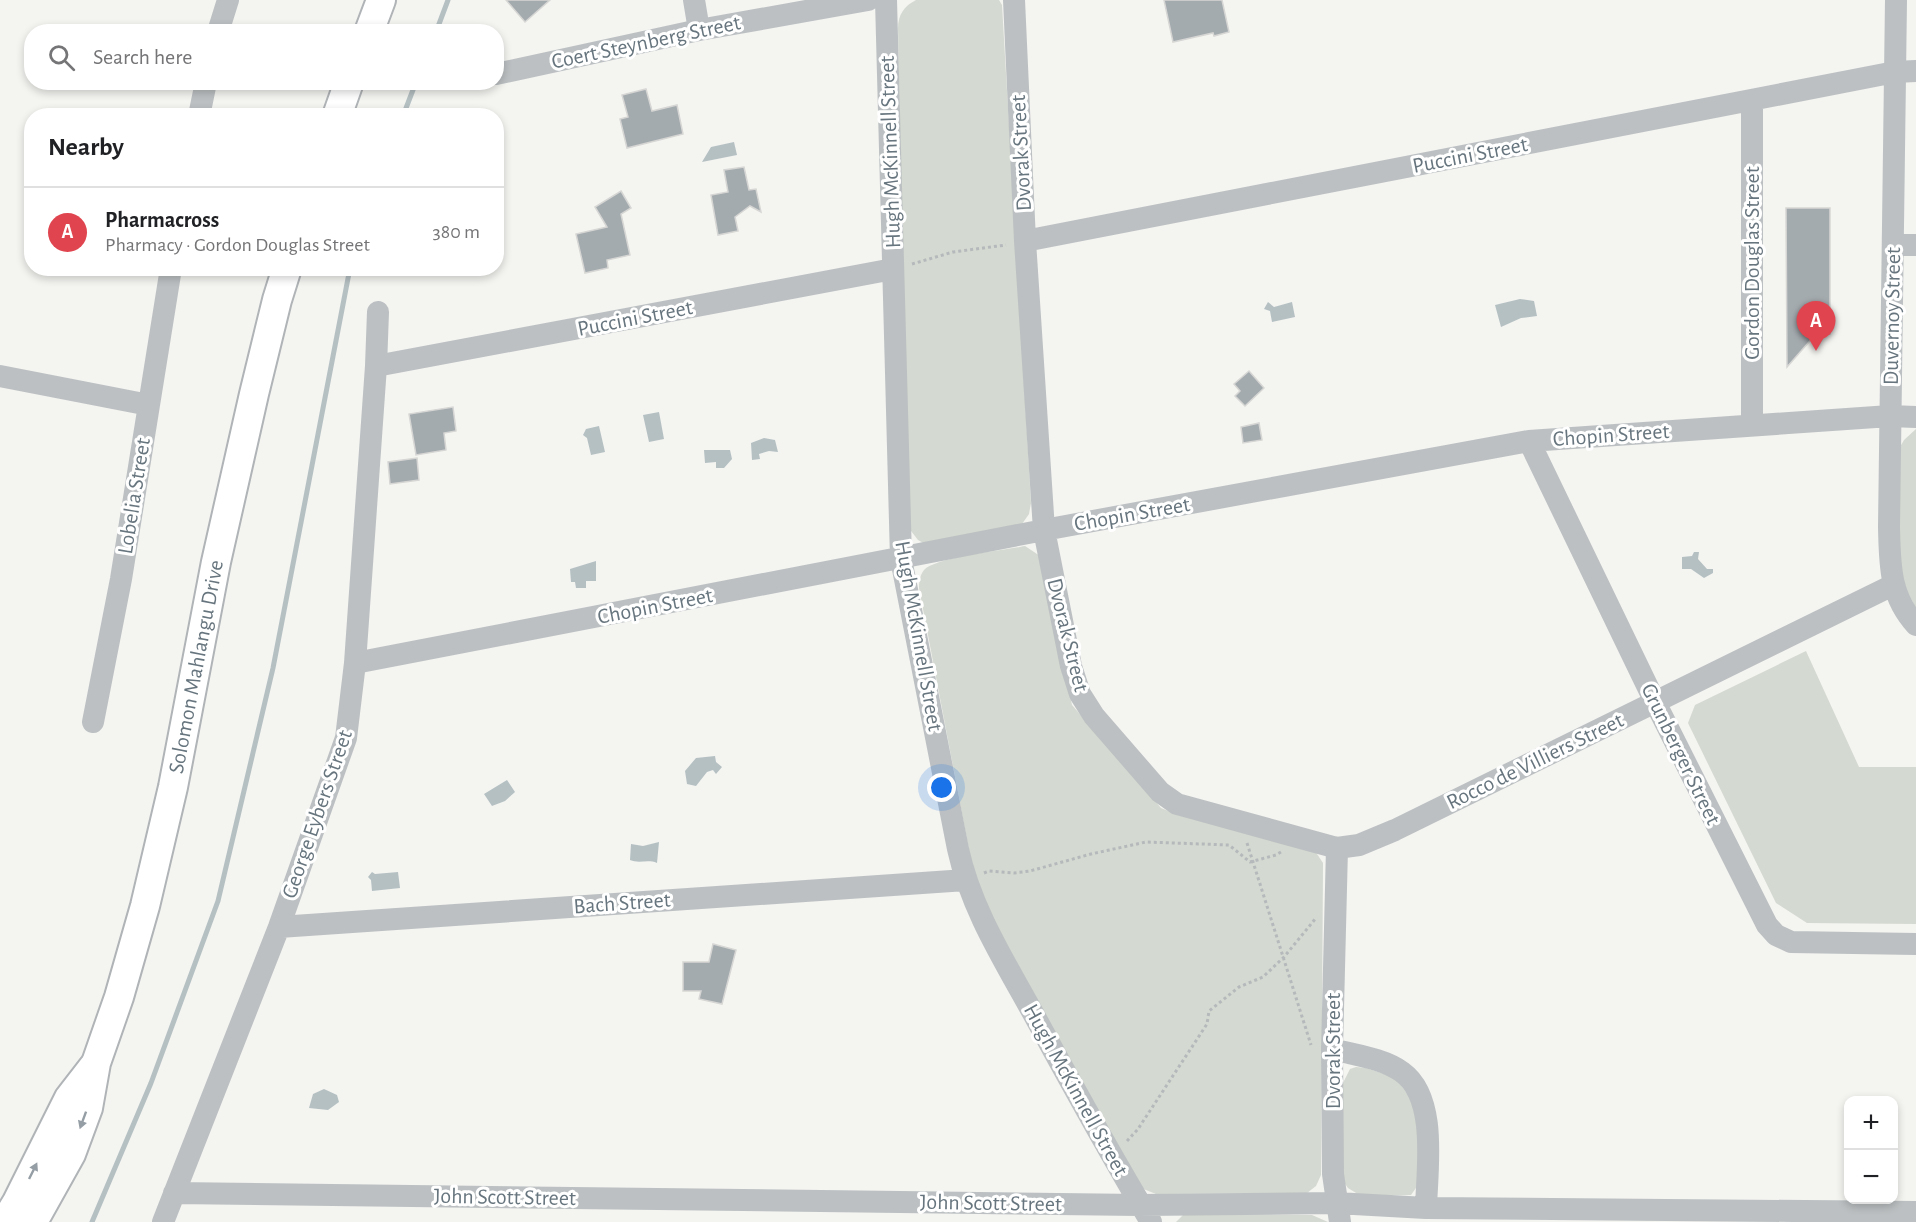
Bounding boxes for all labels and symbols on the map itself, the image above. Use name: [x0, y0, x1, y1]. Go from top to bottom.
street label: Coert Steynberg Street: [550, 11, 742, 73]
street label: Hugh McKinnell Street: [876, 55, 904, 249]
street label: Dvorak Street: [1007, 94, 1035, 212]
street label: Puccini Street: [1411, 133, 1529, 177]
street label: Gordon Douglas Street: [1741, 166, 1763, 360]
street label: Duvernoy Street: [1880, 247, 1904, 385]
street label: Puccini Street: [576, 296, 694, 340]
pin: A: [1796, 302, 1836, 351]
street label: Chopin Street: [1552, 420, 1670, 450]
street label: Lobelia Street: [114, 436, 154, 556]
street label: Chopin Street: [1072, 493, 1192, 535]
street label: Hugh McKinnell Street: [891, 539, 947, 733]
street label: Solomon Mahlangu Drive: [165, 558, 227, 775]
street label: Dvorak Street: [1043, 576, 1093, 694]
street label: Chopin Street: [595, 584, 715, 628]
street label: Grunberger Street: [1637, 680, 1725, 828]
street label: Rocco de Villiers Street: [1443, 709, 1627, 813]
street label: George Eybers Street: [278, 727, 356, 901]
your location: [927, 773, 956, 802]
street label: Bach Street: [573, 889, 671, 917]
street label: Dvorak Street: [1322, 993, 1344, 1109]
street label: Hugh McKinnell Street: [1020, 1000, 1132, 1180]
one-way arrow: [78, 1112, 88, 1130]
one-way arrow: [28, 1162, 38, 1179]
street label: John Scott Street: [434, 1185, 576, 1209]
street label: John Scott Street: [920, 1191, 1062, 1215]

